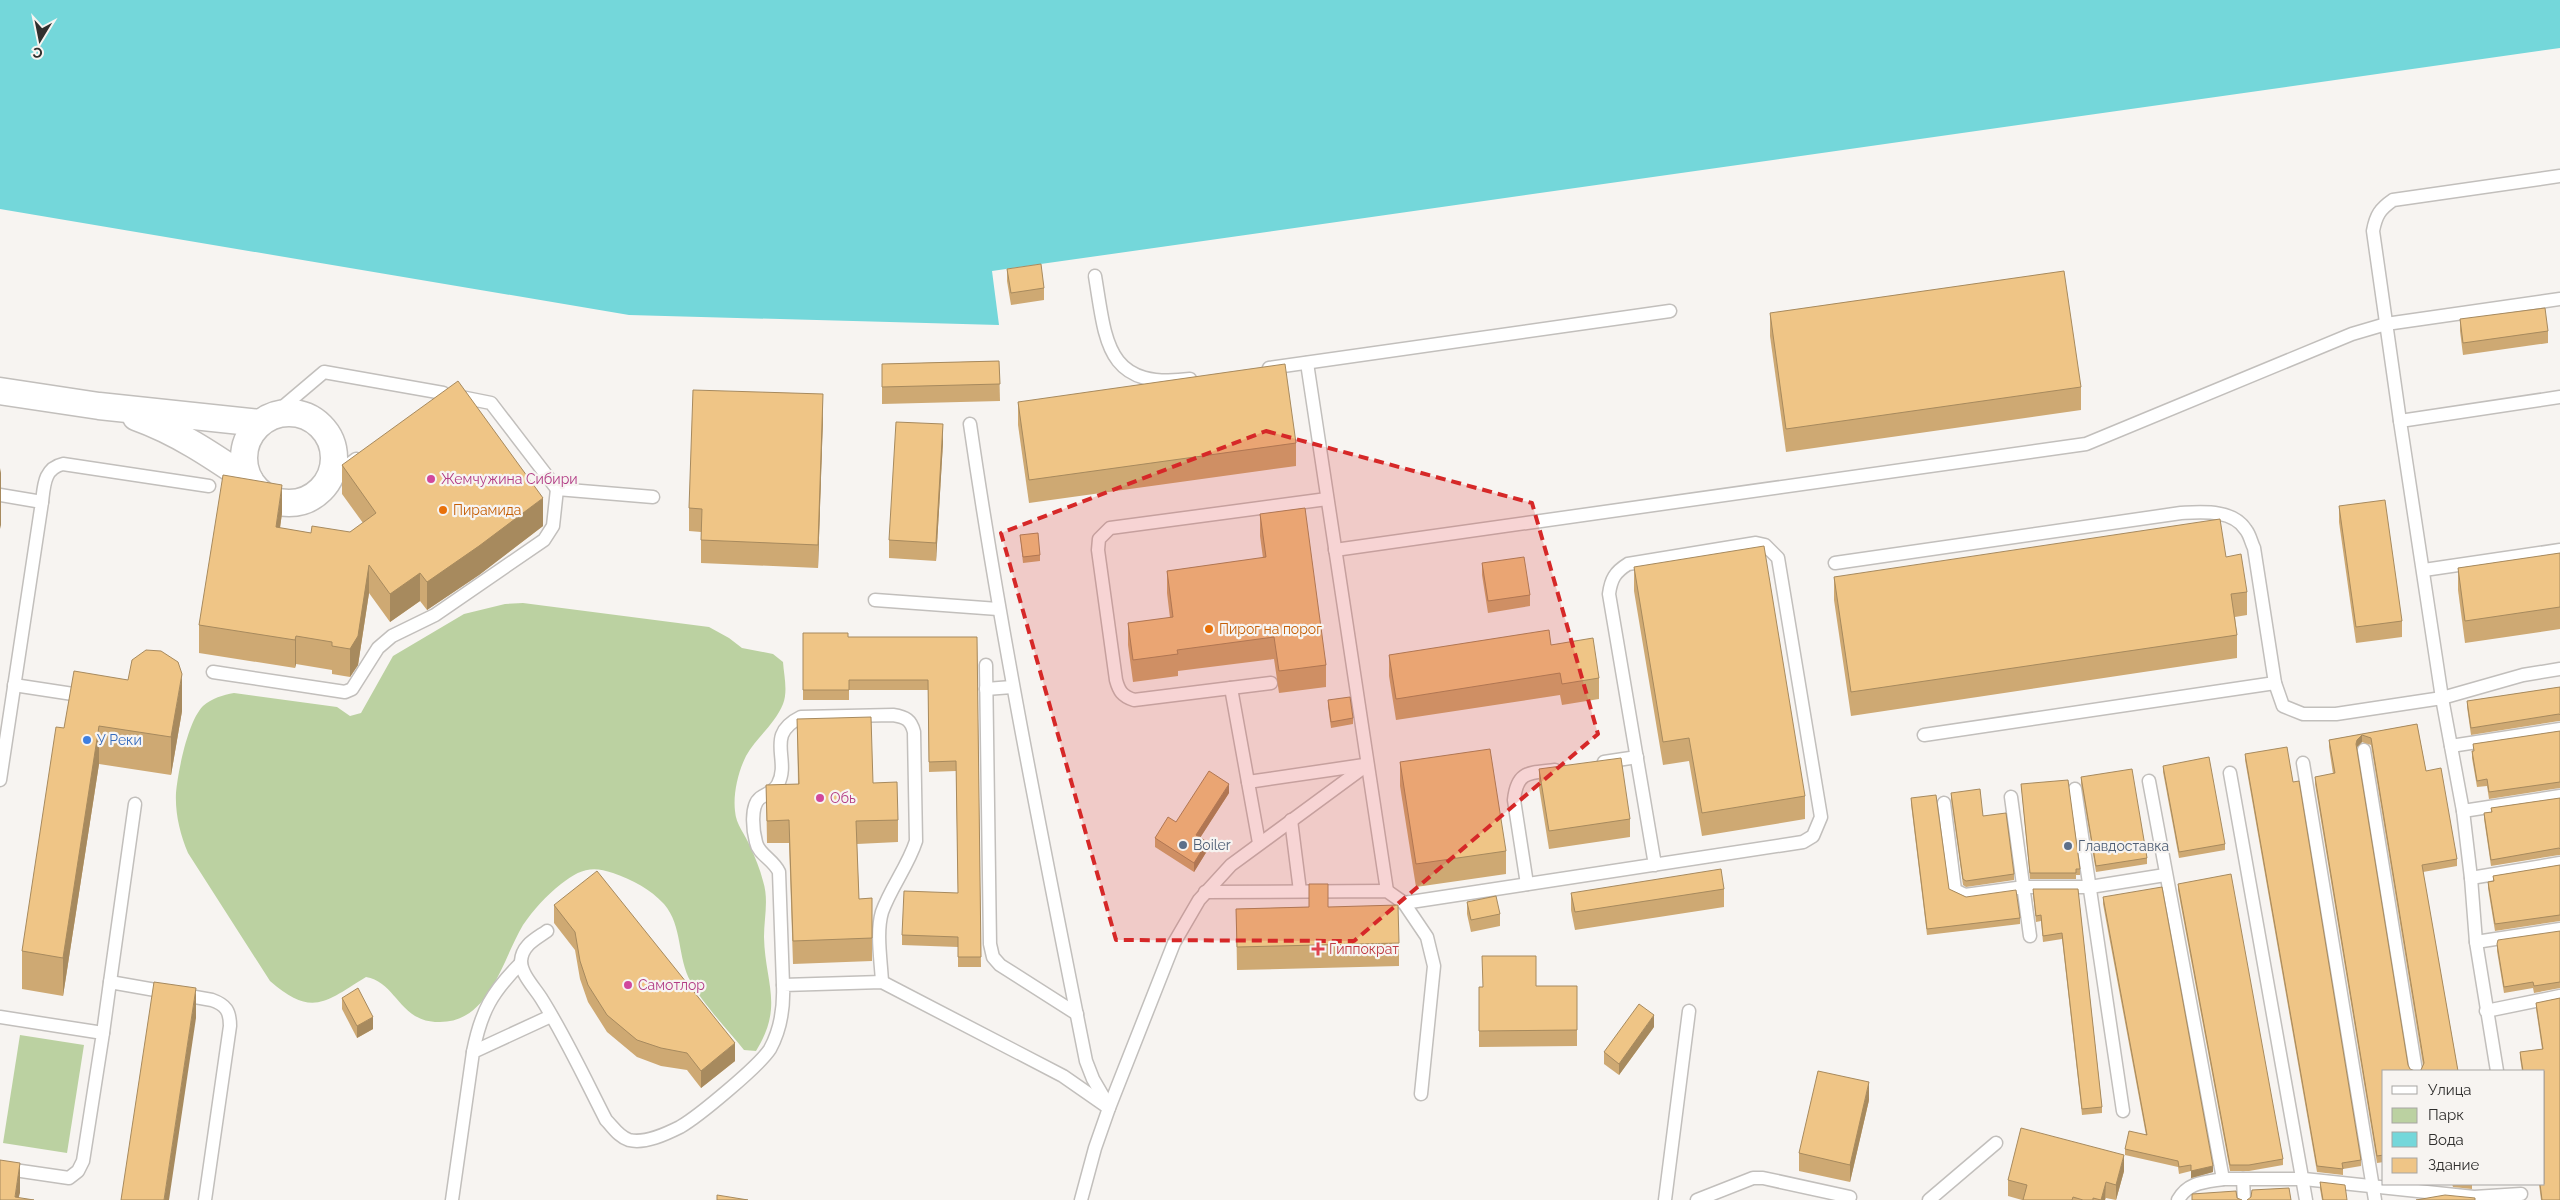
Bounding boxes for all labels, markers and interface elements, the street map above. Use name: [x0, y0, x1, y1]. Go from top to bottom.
north arrow: [15, 15, 65, 65]
text: С: [31, 44, 44, 62]
place label: Жемчужина Сибири: [441, 471, 578, 487]
marker: Жемчужина Сибири: [425, 473, 437, 485]
place label: Пирамида: [453, 502, 521, 518]
marker: Пирамида: [437, 504, 449, 516]
place label: Пирог на порог: [1219, 621, 1322, 637]
marker: Пирог на порог: [1203, 623, 1215, 635]
place label: У Реки: [97, 732, 142, 748]
marker: У Реки: [81, 734, 93, 746]
place label: Обь: [830, 790, 856, 806]
marker: Обь: [814, 792, 826, 804]
place label: Boiler: [1193, 837, 1231, 853]
place label: Главдоставка: [2078, 838, 2169, 854]
marker: Boiler: [1177, 839, 1189, 851]
marker: Главдоставка: [2062, 840, 2074, 852]
place label: Гиппократ: [1329, 941, 1399, 957]
marker: Гиппократ: [1311, 942, 1325, 956]
place label: Самотлор: [638, 977, 705, 993]
marker: Самотлор: [622, 979, 634, 991]
legend: [2382, 1070, 2545, 1185]
text: Улица: [2428, 1081, 2472, 1099]
text: Парк: [2428, 1106, 2464, 1124]
text: Вода: [2428, 1131, 2464, 1149]
text: Здание: [2428, 1156, 2480, 1174]

